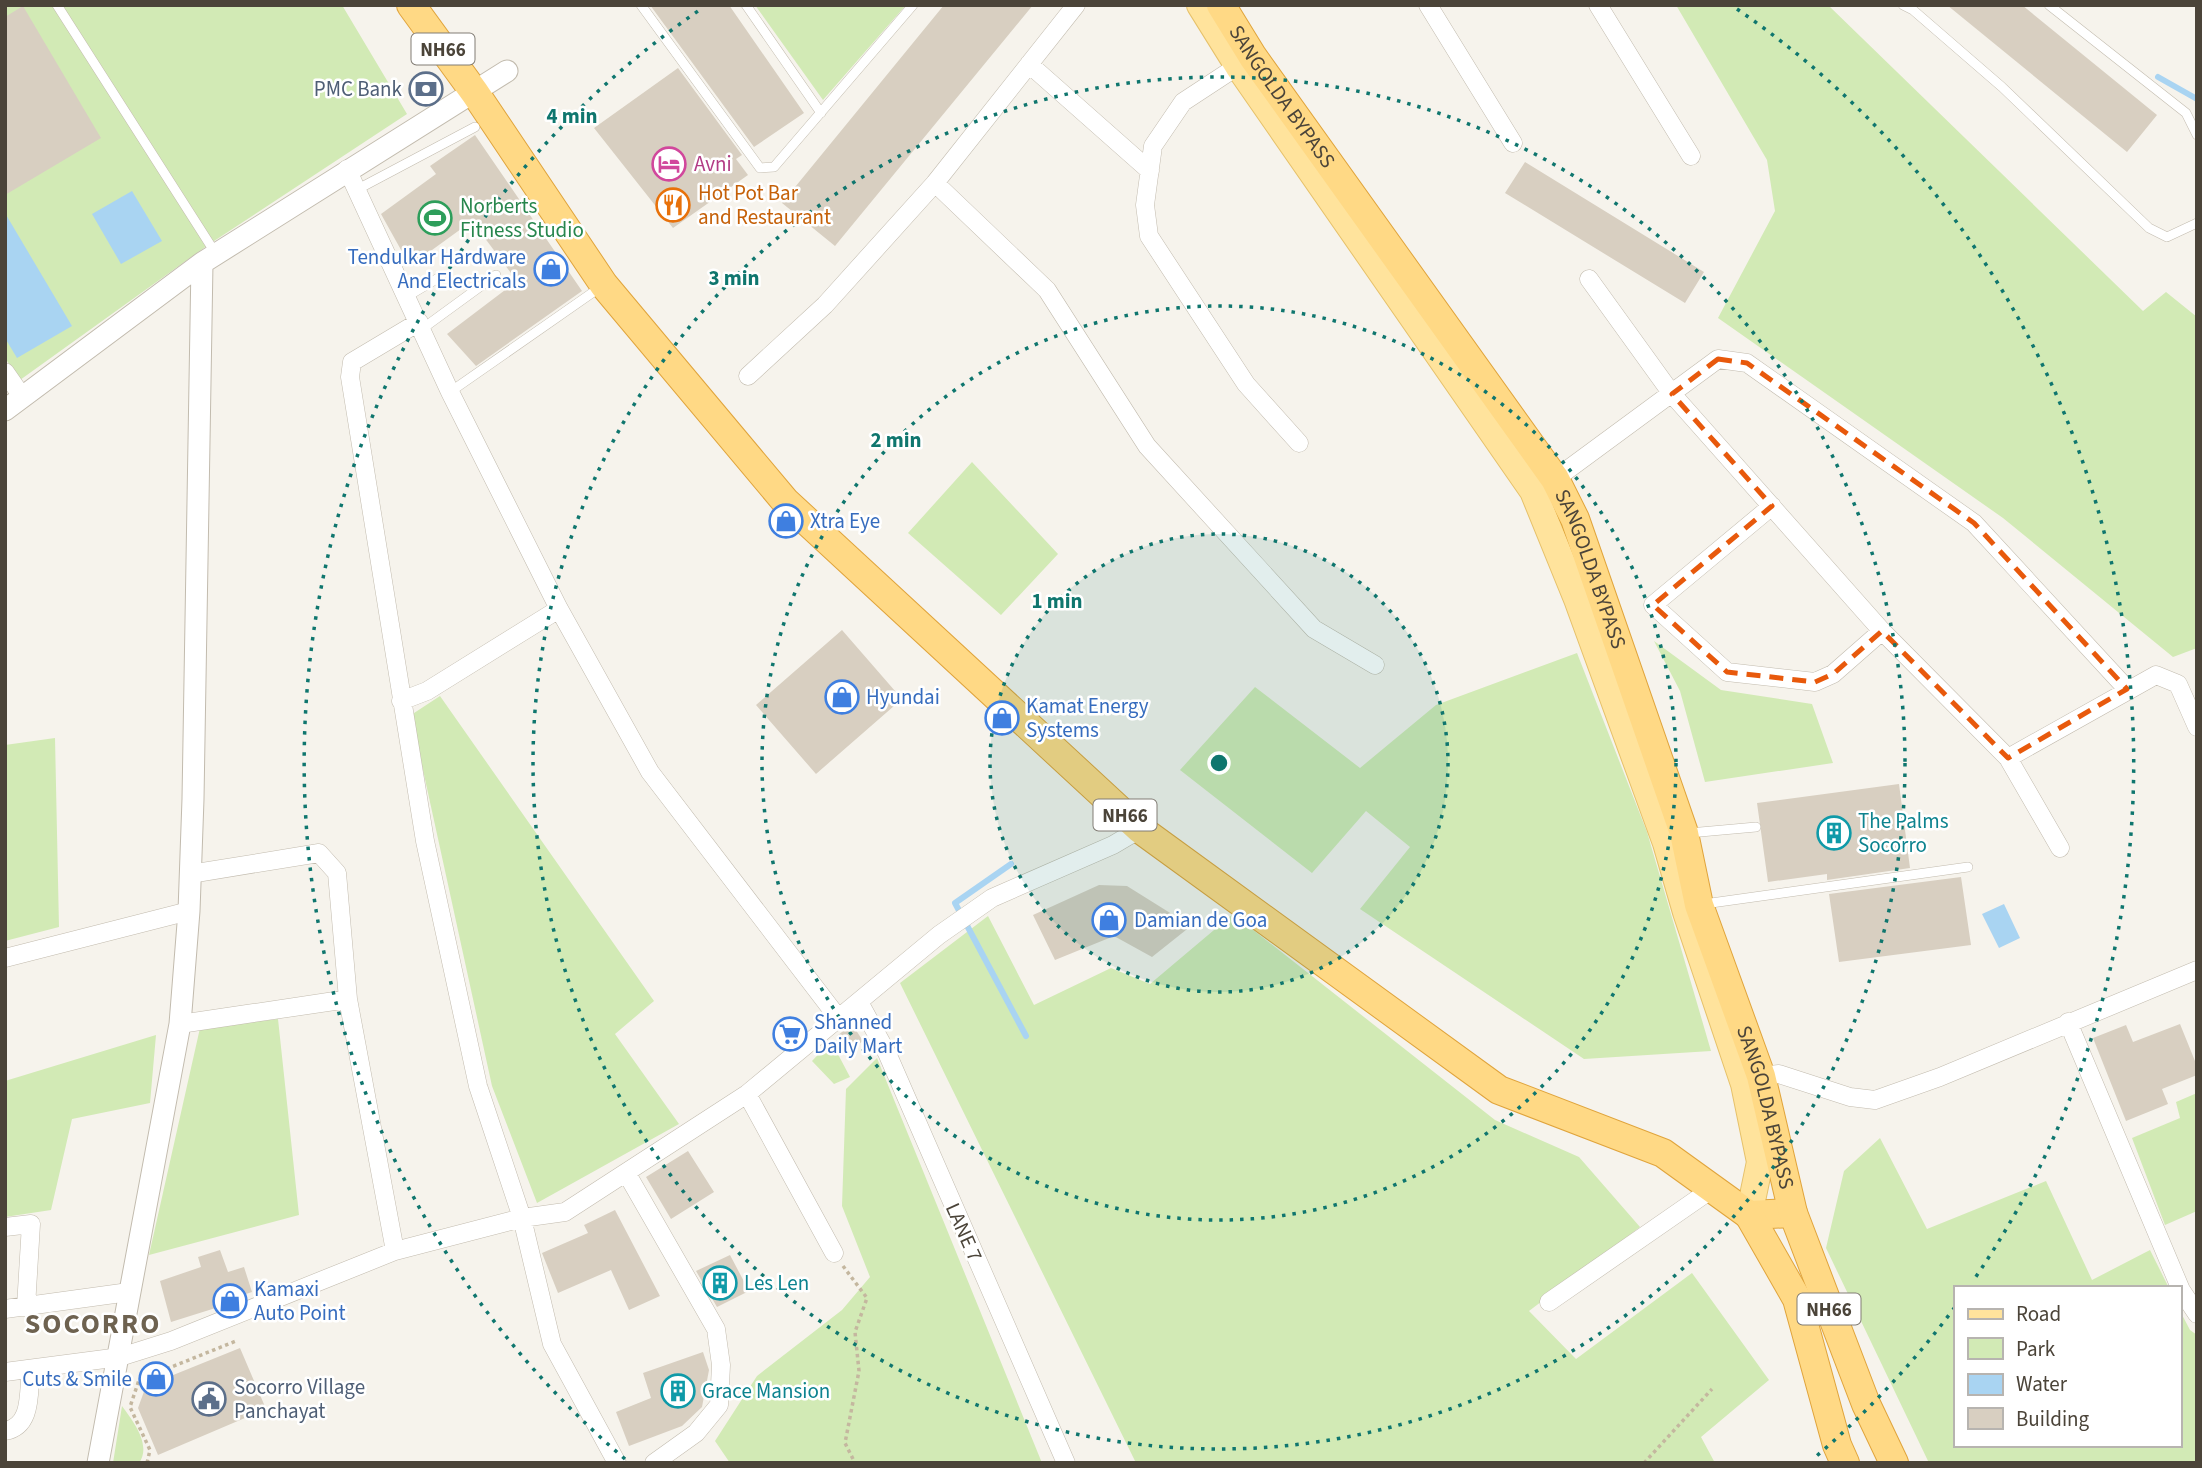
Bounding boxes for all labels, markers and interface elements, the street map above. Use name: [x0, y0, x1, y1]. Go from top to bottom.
street label: SANGOLDA BYPASS: [1222, 19, 1343, 174]
road number: NH66: [412, 34, 474, 64]
bank icon: PMC Bank: [407, 70, 445, 108]
place label: PMC Bank: [314, 74, 403, 104]
text: 4 min: [546, 101, 598, 131]
hotel icon: Avni: [650, 145, 688, 183]
place label: Avni: [694, 149, 732, 179]
place label: Hot Pot Bar and Restaurant: [698, 178, 831, 232]
restaurant icon: Hot Pot Bar and Restaurant: [654, 186, 692, 224]
place label: Norberts Fitness Studio: [460, 191, 584, 245]
sports icon: Norberts Fitness Studio: [416, 199, 454, 237]
place label: Tendulkar Hardware And Electricals: [348, 242, 526, 296]
shop icon: Tendulkar Hardware And Electricals: [532, 250, 570, 288]
text: 3 min: [708, 263, 760, 293]
text: 2 min: [870, 425, 922, 455]
street label: SANGOLDA BYPASS: [1547, 484, 1634, 653]
shop icon: Xtra Eye: [767, 502, 805, 540]
place label: Xtra Eye: [810, 506, 880, 536]
text: 1 min: [1031, 586, 1083, 616]
shop icon: Hyundai: [823, 678, 861, 716]
place label: Hyundai: [866, 682, 940, 712]
place label: Kamat Energy Systems: [1026, 691, 1149, 745]
shop icon: Kamat Energy Systems: [983, 699, 1021, 737]
centre of rings: [1207, 751, 1231, 775]
road number: NH66: [1094, 800, 1156, 830]
place label: The Palms Socorro: [1858, 806, 1949, 860]
building icon: The Palms Socorro: [1815, 814, 1853, 852]
shop icon: Damian de Goa: [1090, 901, 1128, 939]
place label: Damian de Goa: [1134, 905, 1267, 935]
place label: Shanned Daily Mart: [814, 1007, 902, 1061]
supermarket icon: Shanned Daily Mart: [771, 1015, 809, 1053]
street label: SANGOLDA BYPASS: [1729, 1021, 1802, 1192]
street label: LANE 7: [938, 1198, 990, 1266]
building icon: Les Len: [701, 1264, 739, 1302]
place label: Les Len: [744, 1268, 809, 1298]
place label: Kamaxi Auto Point: [254, 1274, 346, 1328]
shop icon: Kamaxi Auto Point: [211, 1282, 249, 1320]
legend: [1954, 1286, 2181, 1447]
road number: NH66: [1798, 1294, 1860, 1324]
text: Road: [2016, 1299, 2061, 1329]
district label: SOCORRO: [25, 1304, 161, 1344]
text: Park: [2016, 1334, 2056, 1364]
shop icon: Cuts & Smile: [137, 1360, 175, 1398]
place label: Cuts & Smile: [22, 1364, 132, 1394]
text: Water: [2016, 1369, 2068, 1399]
place label: Socorro Village Panchayat: [234, 1372, 365, 1426]
building icon: Grace Mansion: [659, 1372, 697, 1410]
place label: Grace Mansion: [702, 1376, 830, 1406]
public building icon: Socorro Village Panchayat: [190, 1380, 228, 1418]
text: Building: [2016, 1404, 2090, 1434]

